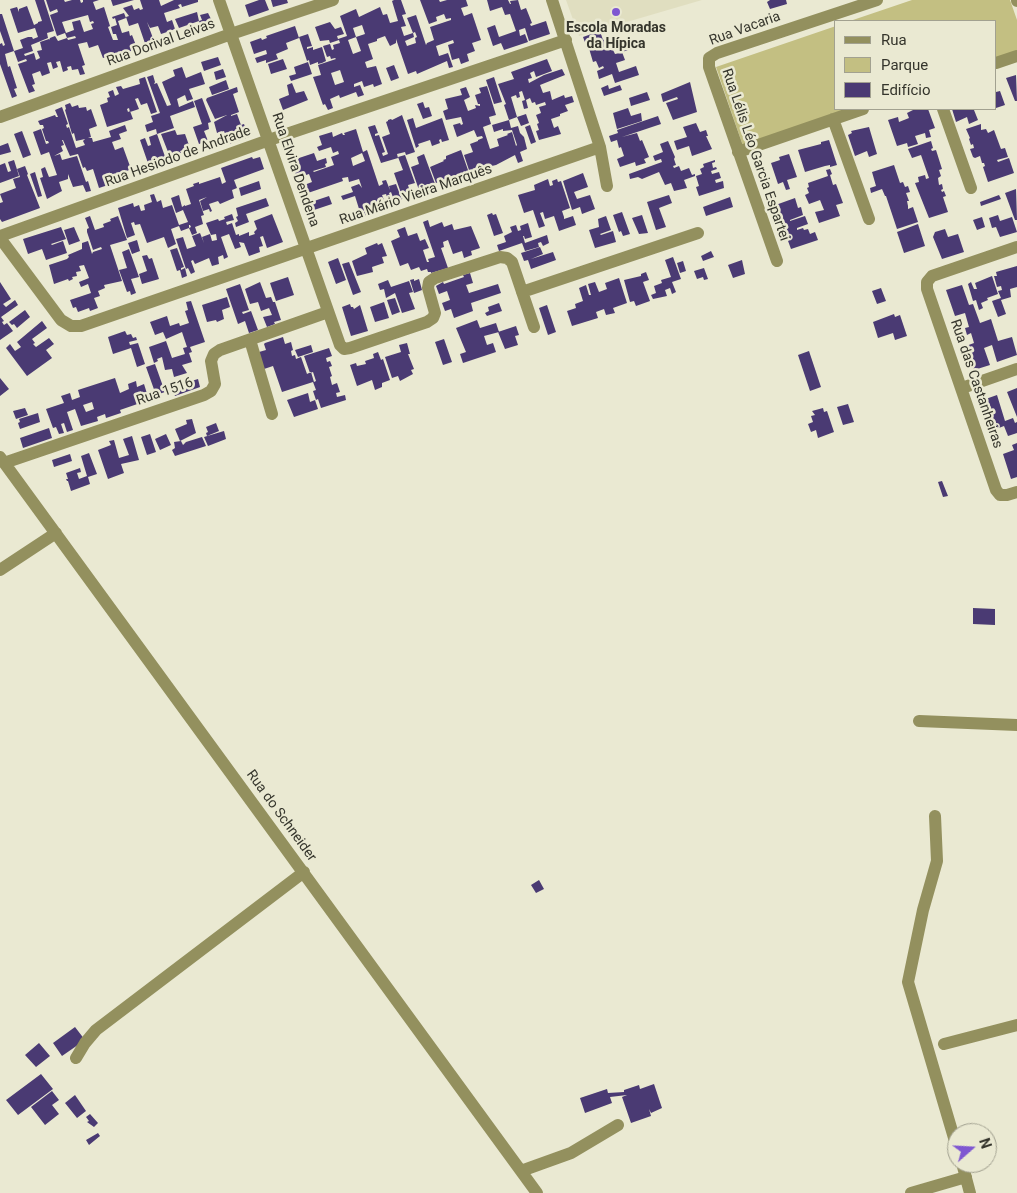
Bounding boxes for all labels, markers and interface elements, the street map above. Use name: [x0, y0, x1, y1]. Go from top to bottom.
marker: Escola Moradas da Hípica: [610, 6, 622, 18]
street label: Rua Vacaria: [707, 8, 783, 50]
street label: Rua Dorival Leivas: [105, 16, 217, 70]
place label: Escola Moradas da Hípica: [566, 20, 666, 52]
legend: [834, 20, 997, 110]
text: Rua: [881, 31, 907, 49]
text: Parque: [881, 56, 928, 74]
street label: Rua Lélis Léo Garcia Espartei: [718, 67, 792, 243]
text: Edifício: [881, 81, 930, 99]
street label: Rua Elvira Dendena: [268, 111, 322, 229]
street label: Rua Hesiodo de Andrade: [103, 123, 253, 191]
street label: Rua Mário Vieira Marquês: [337, 161, 495, 229]
street label: Rua das Castanheiras: [946, 317, 1006, 451]
street label: Rua 1516: [134, 374, 196, 410]
street label: Rua do Schneider: [242, 767, 320, 865]
north arrow: [947, 1123, 997, 1173]
text: N: [976, 1136, 994, 1151]

